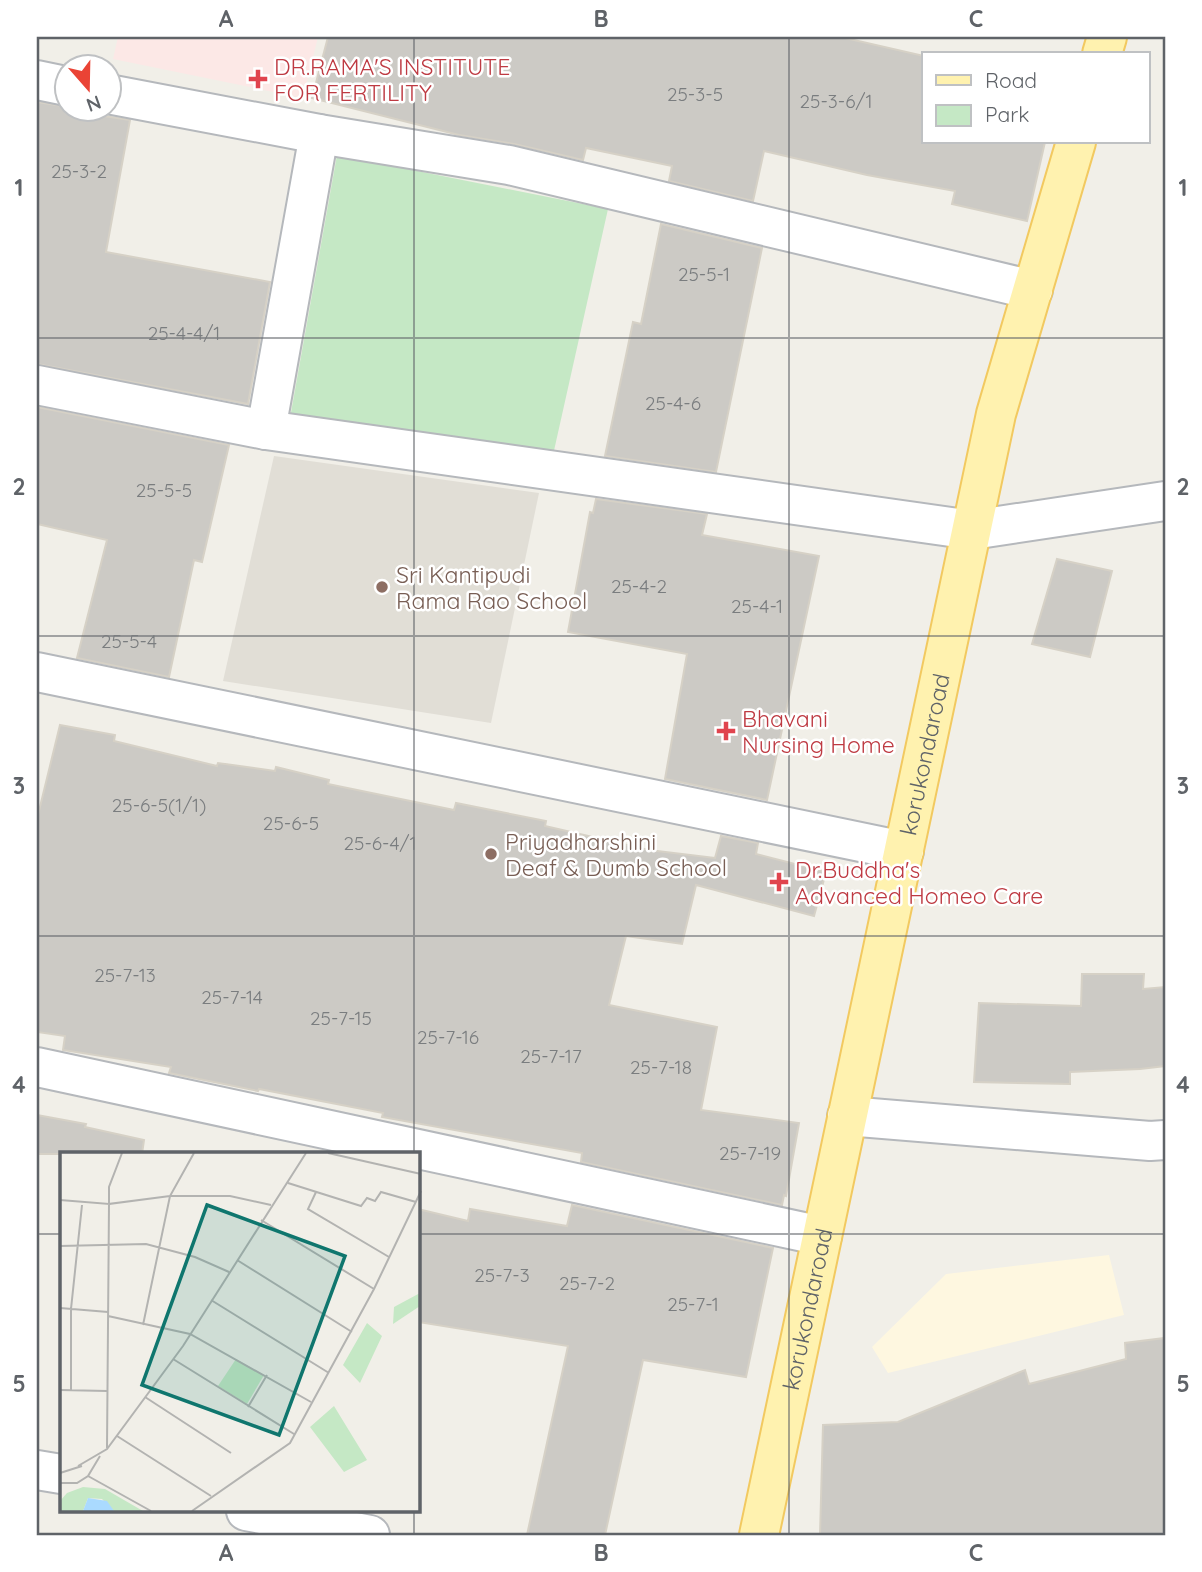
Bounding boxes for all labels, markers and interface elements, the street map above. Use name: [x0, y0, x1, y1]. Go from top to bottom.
text: A: [219, 4, 234, 33]
text: B: [593, 4, 609, 33]
text: C: [969, 4, 983, 33]
north arrow: [52, 52, 122, 122]
place label: DR.RAMA'S INSTITUTE FOR FERTILITY: [274, 52, 510, 107]
legend: [922, 52, 1150, 144]
text: Road: [985, 67, 1037, 93]
marker: DR.RAMA'S INSTITUTE FOR FERTILITY: [248, 69, 268, 89]
house number: 25-3-5: [667, 82, 723, 106]
house number: 25-3-6/1: [800, 89, 872, 113]
text: N: [83, 90, 104, 118]
text: Park: [985, 101, 1029, 127]
house number: 25-3-2: [51, 159, 107, 183]
text: 1: [15, 173, 23, 202]
text: 1: [1179, 173, 1187, 202]
house number: 25-5-1: [678, 262, 730, 286]
house number: 25-4-4/1: [148, 321, 220, 345]
house number: 25-4-6: [645, 391, 701, 415]
text: 2: [12, 472, 26, 501]
text: 2: [1176, 472, 1190, 501]
house number: 25-5-5: [136, 478, 192, 502]
place label: Sri Kantipudi Rama Rao School: [396, 560, 587, 615]
house number: 25-4-2: [611, 574, 667, 598]
marker: Sri Kantipudi Rama Rao School: [374, 579, 390, 595]
house number: 25-4-1: [731, 594, 783, 618]
house number: 25-5-4: [101, 629, 157, 653]
street label: korukondaroad: [893, 671, 955, 838]
place label: Bhavani Nursing Home: [742, 704, 895, 759]
marker: Bhavani Nursing Home: [716, 721, 736, 741]
text: 3: [13, 771, 25, 800]
text: 3: [1177, 771, 1189, 800]
house number: 25-6-5(1/1): [112, 793, 206, 817]
house number: 25-6-5: [263, 811, 319, 835]
place label: Priyadharshini Deaf & Dumb School: [505, 827, 727, 882]
house number: 25-6-4/1: [344, 831, 416, 855]
marker: Priyadharshini Deaf & Dumb School: [483, 846, 499, 862]
place label: Dr.Buddha's Advanced Homeo Care: [795, 855, 1043, 910]
marker: Dr.Buddha's Advanced Homeo Care: [769, 872, 789, 892]
house number: 25-7-13: [94, 963, 156, 987]
house number: 25-7-14: [201, 985, 263, 1009]
house number: 25-7-15: [310, 1006, 372, 1030]
house number: 25-7-16: [417, 1025, 479, 1049]
house number: 25-7-17: [520, 1044, 582, 1068]
house number: 25-7-18: [630, 1055, 692, 1079]
text: 4: [12, 1070, 26, 1099]
text: 4: [1176, 1070, 1190, 1099]
house number: 25-7-19: [719, 1141, 781, 1165]
inset map: [60, 1152, 420, 1512]
street label: korukondaroad: [776, 1225, 838, 1393]
house number: 25-7-3: [474, 1263, 530, 1287]
house number: 25-7-2: [559, 1271, 615, 1295]
house number: 25-7-1: [667, 1292, 719, 1316]
text: 5: [12, 1369, 26, 1398]
text: 5: [1176, 1369, 1190, 1398]
text: A: [219, 1538, 234, 1567]
text: B: [593, 1538, 609, 1567]
text: C: [969, 1538, 983, 1567]

